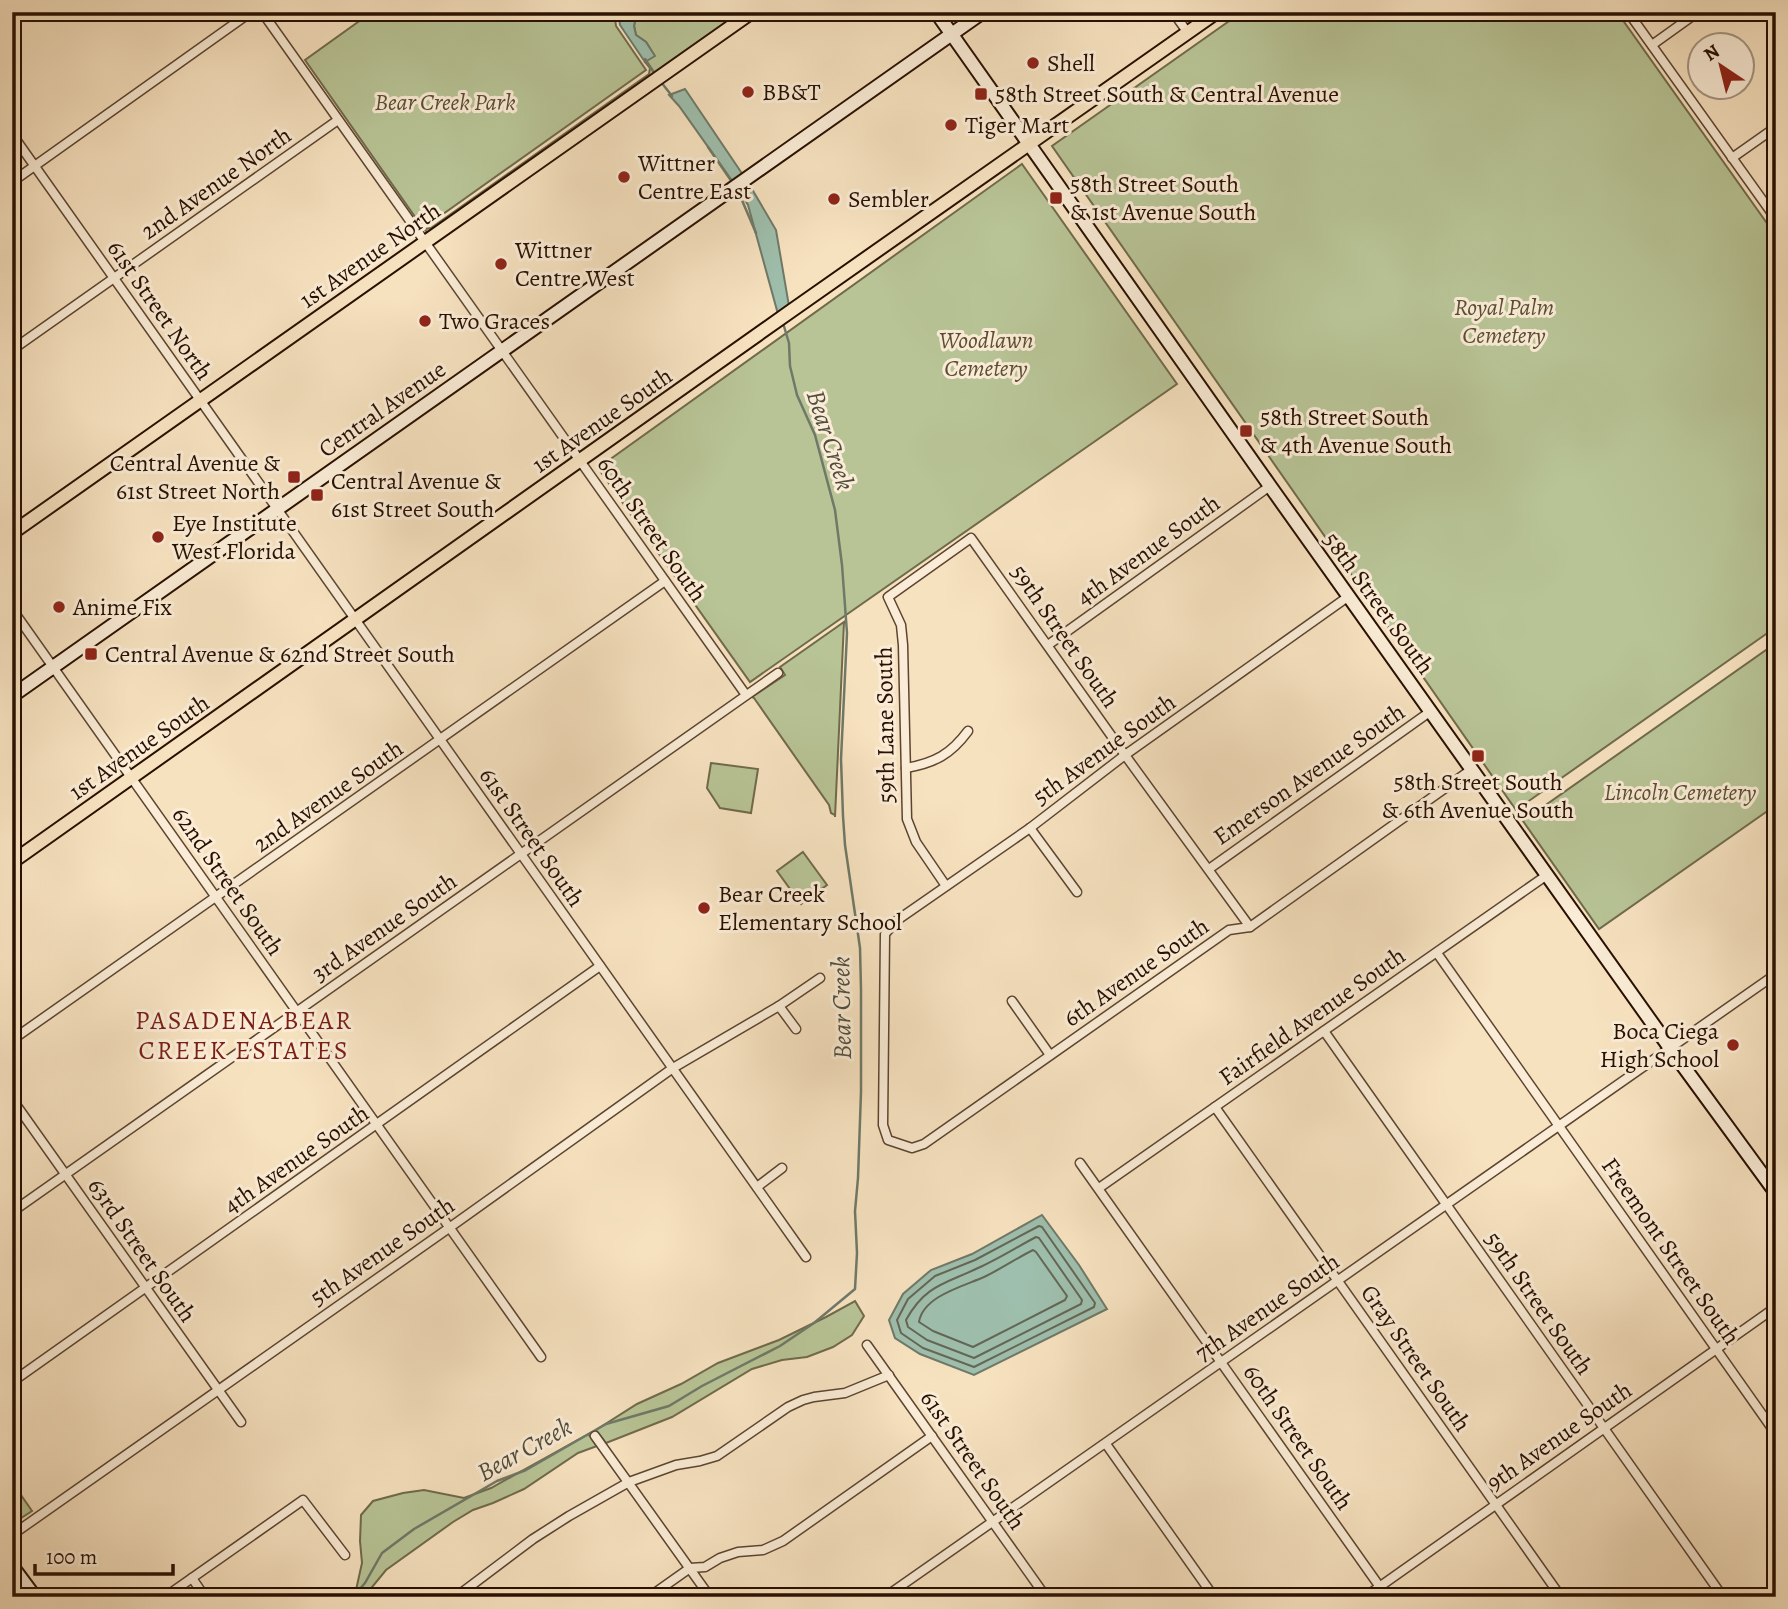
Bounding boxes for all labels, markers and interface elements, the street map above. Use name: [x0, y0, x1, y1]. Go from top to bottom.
north arrow: [1686, 32, 1756, 102]
text: N: [1699, 38, 1725, 68]
place label: Shell: [1047, 47, 1095, 79]
marker: Shell: [1025, 55, 1041, 71]
place label: BB&T: [762, 76, 821, 108]
place label: 58th Street South & Central Avenue: [995, 78, 1339, 110]
marker: BB&T: [740, 84, 756, 100]
park label: Bear Creek Park: [374, 86, 516, 118]
marker: 58th Street South & Central Avenue: [973, 86, 989, 102]
place label: Tiger Mart: [965, 109, 1069, 141]
marker: Tiger Mart: [943, 117, 959, 133]
street label: 2nd Avenue North: [134, 119, 298, 247]
place label: Wittner Centre East: [637, 147, 751, 207]
place label: 58th Street South & 1st Avenue South: [1070, 168, 1256, 228]
marker: Wittner Centre East: [616, 169, 632, 185]
place label: Sembler: [848, 183, 929, 215]
marker: 58th Street South & 1st Avenue South: [1048, 190, 1064, 206]
marker: Sembler: [826, 191, 842, 207]
street label: 1st Avenue North: [293, 194, 447, 316]
street label: 61st Street North: [100, 234, 220, 387]
place label: Wittner Centre West: [514, 234, 635, 294]
marker: Wittner Centre West: [493, 256, 509, 272]
park label: Royal Palm Cemetery: [1454, 291, 1554, 351]
place label: Two Graces: [439, 305, 550, 337]
marker: Two Graces: [417, 313, 433, 329]
park label: Woodlawn Cemetery: [939, 324, 1033, 384]
street label: Central Avenue: [312, 353, 452, 465]
street label: 1st Avenue South: [525, 360, 679, 480]
water label: Bear Creek: [798, 386, 863, 495]
place label: 58th Street South & 4th Avenue South: [1260, 401, 1452, 461]
marker: 58th Street South & 4th Avenue South: [1238, 423, 1254, 439]
place label: Central Avenue & 61st Street North: [110, 447, 280, 507]
street label: 60th Street South: [590, 450, 714, 608]
place label: Central Avenue & 61st Street South: [331, 465, 501, 525]
marker: Central Avenue & 61st Street North: [286, 469, 302, 485]
marker: Central Avenue & 61st Street South: [309, 487, 325, 503]
street label: 4th Avenue South: [1070, 487, 1227, 613]
place label: Eye Institute West Florida: [171, 507, 297, 567]
street label: 58th Street South: [1316, 525, 1442, 681]
marker: Eye Institute West Florida: [150, 529, 166, 545]
street label: 59th Street South: [1004, 558, 1127, 714]
place label: Anime Fix: [72, 591, 173, 623]
marker: Anime Fix: [51, 599, 67, 615]
place label: Central Avenue & 62nd Street South: [105, 638, 455, 670]
marker: Central Avenue & 62nd Street South: [83, 646, 99, 662]
street label: 59th Lane South: [868, 646, 902, 804]
street label: 5th Avenue South: [1026, 686, 1182, 812]
street label: 1st Avenue South: [62, 687, 216, 807]
street label: Emerson Avenue South: [1207, 696, 1411, 852]
street label: 2nd Avenue South: [247, 732, 410, 860]
marker: 58th Street South & 6th Avenue South: [1470, 748, 1486, 764]
street label: 61st Street South: [472, 761, 592, 913]
place label: 58th Street South & 6th Avenue South: [1382, 766, 1574, 826]
park label: Lincoln Cemetery: [1604, 776, 1757, 808]
street label: 62nd Street South: [165, 800, 291, 962]
street label: 3rd Avenue South: [305, 865, 463, 989]
place label: Bear Creek Elementary School: [718, 878, 902, 938]
marker: Bear Creek Elementary School: [696, 900, 712, 916]
street label: 6th Avenue South: [1057, 910, 1215, 1034]
street label: Fairfield Avenue South: [1212, 939, 1412, 1092]
water label: Bear Creek: [823, 956, 860, 1060]
district label: PASADENA BEAR CREEK ESTATES: [135, 1003, 353, 1068]
place label: Boca Ciega High School: [1600, 1015, 1720, 1075]
marker: Boca Ciega High School: [1725, 1037, 1741, 1053]
street label: 4th Avenue South: [217, 1097, 375, 1221]
street label: Freemont Street South: [1594, 1151, 1748, 1351]
street label: 63rd Street South: [80, 1171, 204, 1329]
street label: 5th Avenue South: [303, 1189, 461, 1313]
street label: 59th Street South: [1478, 1225, 1601, 1381]
street label: 7th Avenue South: [1188, 1245, 1346, 1369]
street label: Gray Street South: [1353, 1278, 1479, 1438]
street label: 60th Street South: [1236, 1358, 1360, 1516]
street label: 9th Avenue South: [1480, 1374, 1638, 1498]
street label: 61st Street South: [913, 1384, 1033, 1536]
water label: Bear Creek: [471, 1409, 578, 1490]
scale bar: [35, 1532, 173, 1576]
text: 100 m: [46, 1543, 97, 1571]

